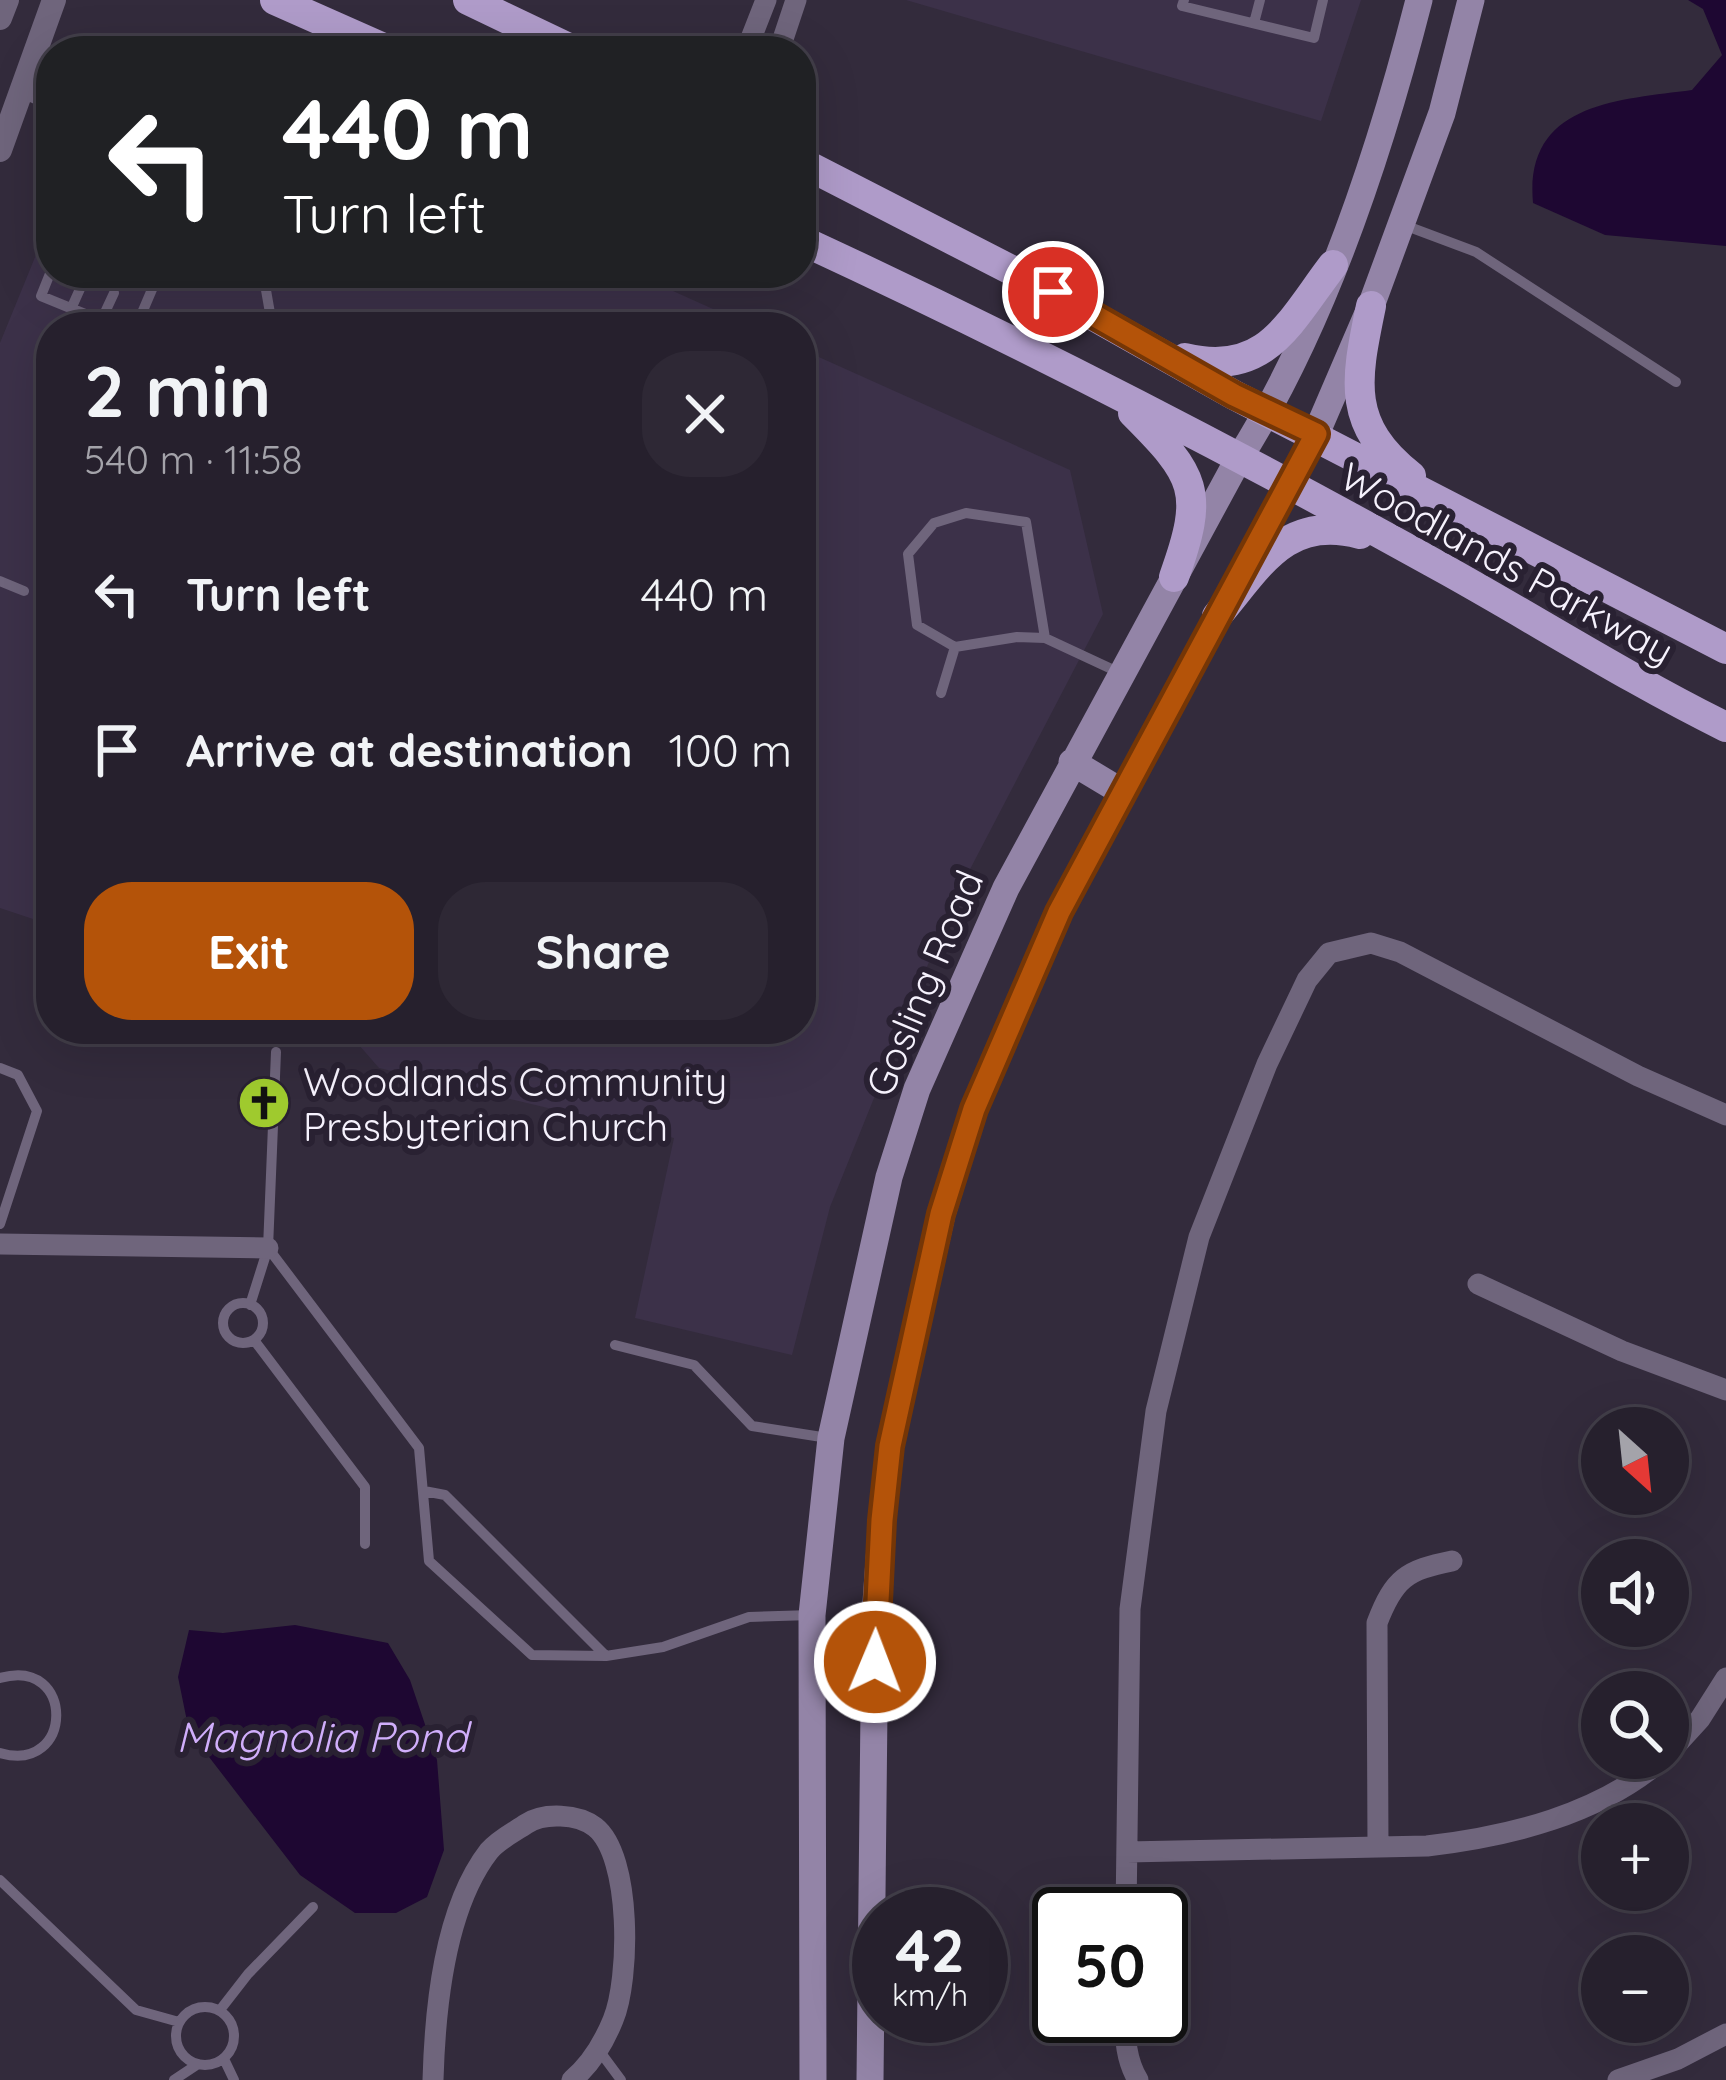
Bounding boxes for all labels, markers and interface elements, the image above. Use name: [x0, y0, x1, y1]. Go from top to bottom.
text: 440 m: [282, 75, 533, 180]
icon: left: [84, 84, 240, 240]
text: Turn left: [282, 179, 486, 247]
pin: [1002, 241, 1104, 343]
icon: arrive: [1020, 259, 1086, 325]
text: 2 min: [84, 345, 271, 435]
button: close: [642, 351, 768, 477]
text: 540 m · 11:58: [84, 435, 303, 484]
street label: Woodlands Parkway: [1332, 451, 1682, 675]
icon: left: [84, 561, 150, 627]
text: Turn left: [186, 566, 371, 622]
text: 440 m: [640, 566, 768, 622]
icon: arrive: [84, 717, 150, 783]
text: Arrive at destination: [186, 722, 632, 778]
text: 100 m: [668, 722, 792, 778]
street label: Gosling Road: [854, 863, 994, 1103]
button: Exit: [84, 882, 414, 1020]
button: Share: [438, 882, 768, 1020]
place label: Woodlands Community Presbyterian Church: [303, 1057, 727, 1151]
church icon: Woodlands Community Presbyterian Church: [236, 1075, 292, 1131]
north arrow: [1581, 1407, 1689, 1515]
map controls: [1581, 1407, 1689, 2043]
button: sound: [1581, 1539, 1689, 1647]
position arrow: [812, 1599, 938, 1725]
button: search: [1581, 1671, 1689, 1779]
water label: Magnolia Pond: [176, 1710, 472, 1763]
button: +: [1581, 1803, 1689, 1911]
speed limit sign: 50: [1032, 1887, 1188, 2043]
text: 42: [895, 1912, 965, 1987]
button: −: [1581, 1935, 1689, 2043]
text: km/h: [892, 1976, 968, 2014]

